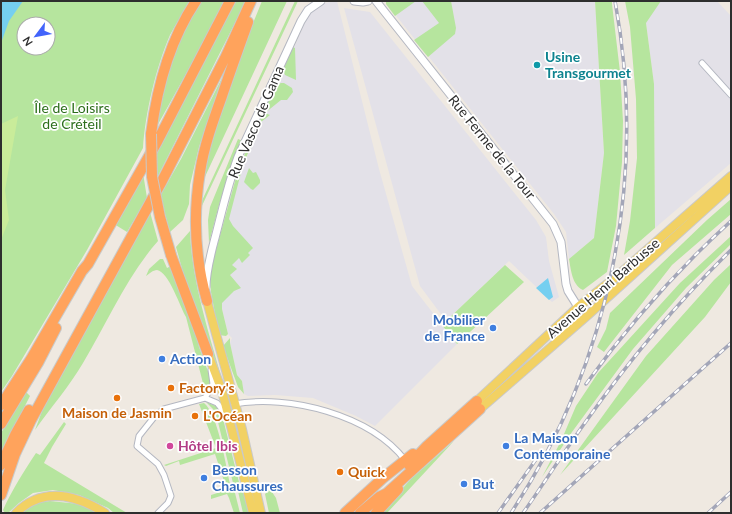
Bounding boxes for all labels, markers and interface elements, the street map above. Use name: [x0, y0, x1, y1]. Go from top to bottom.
north arrow: [16, 16, 56, 56]
text: N: [19, 35, 35, 49]
place label: Usine Transgourmet: [545, 48, 632, 81]
marker: Usine Transgourmet: [532, 60, 542, 70]
street label: Rue Vasco de Gama: [224, 63, 287, 181]
street label: Rue Ferme de la Tour: [445, 91, 540, 202]
park label: Île de Loisirs de Créteil: [33, 99, 110, 132]
street label: Avenue Henri Barbusse: [543, 234, 663, 341]
place label: Mobilier de France: [425, 311, 486, 344]
marker: Mobilier de France: [488, 323, 498, 333]
place label: Action: [169, 350, 211, 367]
marker: Action: [157, 354, 167, 364]
place label: Factory's: [179, 379, 235, 396]
marker: Factory's: [166, 383, 176, 393]
marker: Maison de Jasmin: [112, 393, 122, 403]
place label: Maison de Jasmin: [62, 404, 172, 421]
place label: L'Océan: [203, 407, 252, 424]
marker: L'Océan: [190, 411, 200, 421]
place label: La Maison Contemporaine: [514, 429, 611, 462]
place label: Hôtel Ibis: [178, 437, 238, 454]
marker: Hôtel Ibis: [165, 441, 175, 451]
marker: La Maison Contemporaine: [501, 441, 511, 451]
place label: Besson Chaussures: [212, 461, 283, 494]
place label: Quick: [348, 463, 385, 480]
marker: Quick: [335, 467, 345, 477]
marker: Besson Chaussures: [199, 473, 209, 483]
place label: But: [472, 475, 495, 492]
marker: But: [459, 479, 469, 489]

